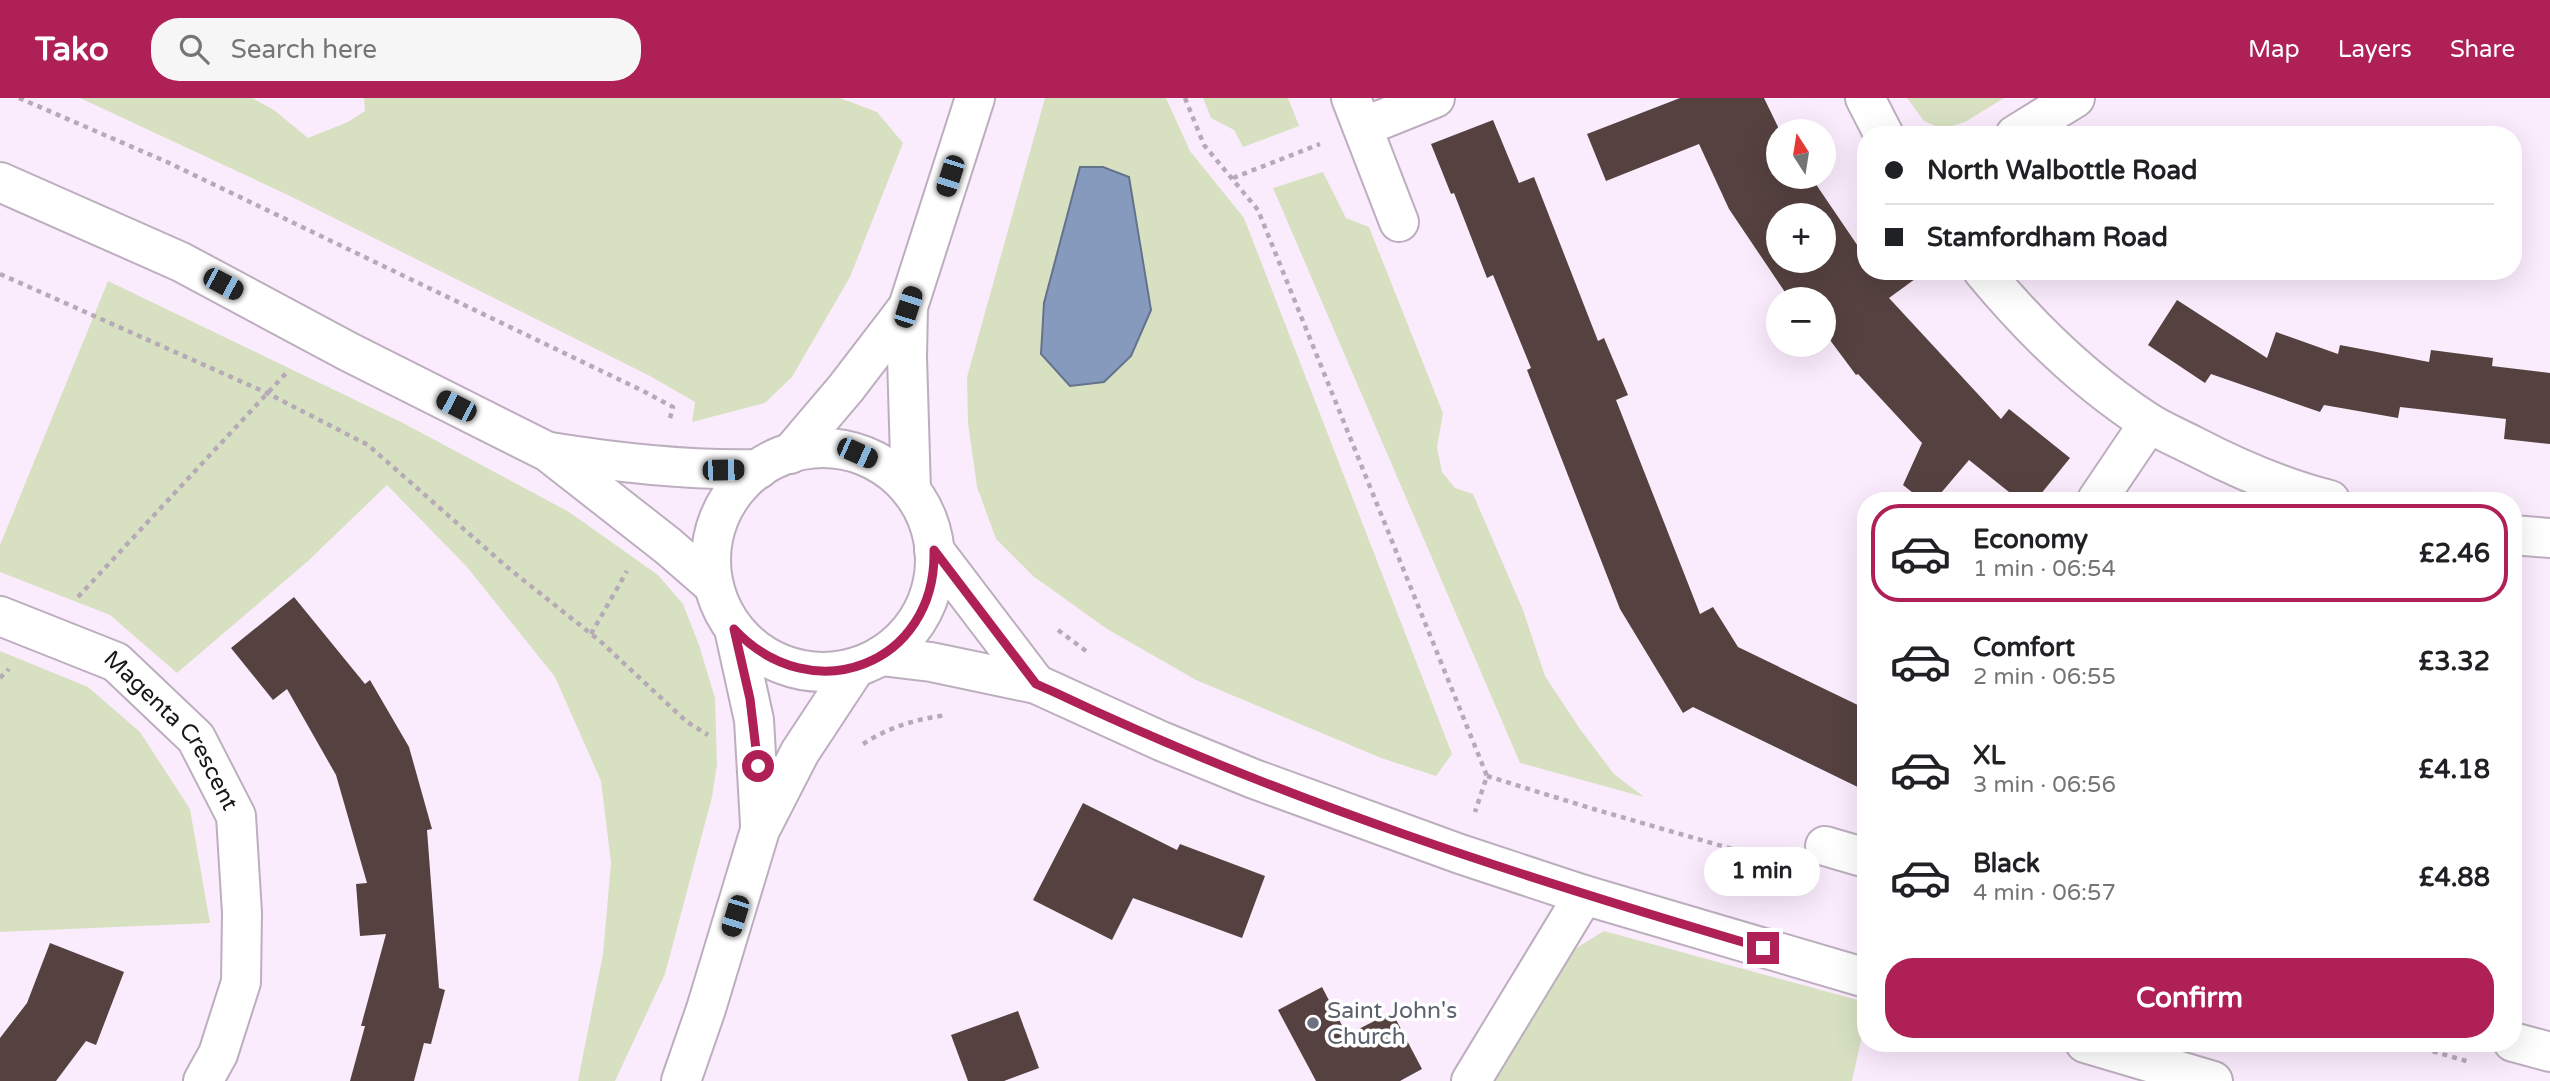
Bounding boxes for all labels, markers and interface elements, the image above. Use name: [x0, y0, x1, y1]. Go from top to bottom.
search box: [151, 18, 641, 81]
text: Tako: [35, 30, 109, 69]
icon: search: [175, 30, 213, 68]
text: Search here: [231, 34, 377, 65]
text: Map: [2248, 35, 2300, 64]
text: Layers: [2338, 35, 2412, 64]
text: Share: [2450, 35, 2515, 64]
north arrow: [1766, 119, 1836, 189]
map controls: [1766, 119, 1836, 357]
car: [934, 153, 967, 199]
text: North Walbottle Road: [1927, 155, 2197, 186]
button: +: [1766, 203, 1836, 273]
text: Stamfordham Road: [1927, 222, 2168, 253]
car: [200, 265, 247, 303]
car: [892, 284, 925, 330]
button: −: [1766, 287, 1836, 357]
car: [433, 387, 480, 425]
car: [834, 435, 881, 471]
car: [702, 459, 745, 481]
icon: car: [1889, 522, 1952, 585]
text: Economy: [1973, 524, 2088, 555]
text: £2.46: [2419, 538, 2490, 569]
text: 1 min · 06:54: [1973, 555, 2116, 583]
icon: car: [1889, 630, 1952, 693]
text: Comfort: [1973, 632, 2075, 663]
street label: Magenta Crescent: [98, 645, 244, 815]
text: £3.32: [2419, 646, 2490, 677]
text: 2 min · 06:55: [1973, 663, 2116, 691]
icon: car: [1889, 738, 1952, 801]
text: XL: [1973, 740, 2005, 771]
route start: [742, 750, 774, 782]
text: £4.18: [2419, 754, 2490, 785]
text: 3 min · 06:56: [1973, 771, 2116, 799]
callout: 1 min: [1705, 846, 1821, 896]
icon: car: [1889, 846, 1952, 909]
text: Black: [1973, 848, 2040, 879]
text: 1 min: [1731, 857, 1793, 885]
text: £4.88: [2419, 862, 2490, 893]
text: 4 min · 06:57: [1973, 879, 2116, 907]
car: [719, 893, 752, 939]
route end: [1747, 932, 1779, 964]
button: Confirm: [1885, 958, 2494, 1038]
place label: Saint John's Church: [1327, 997, 1457, 1051]
marker: Saint John's Church: [1305, 1015, 1321, 1031]

